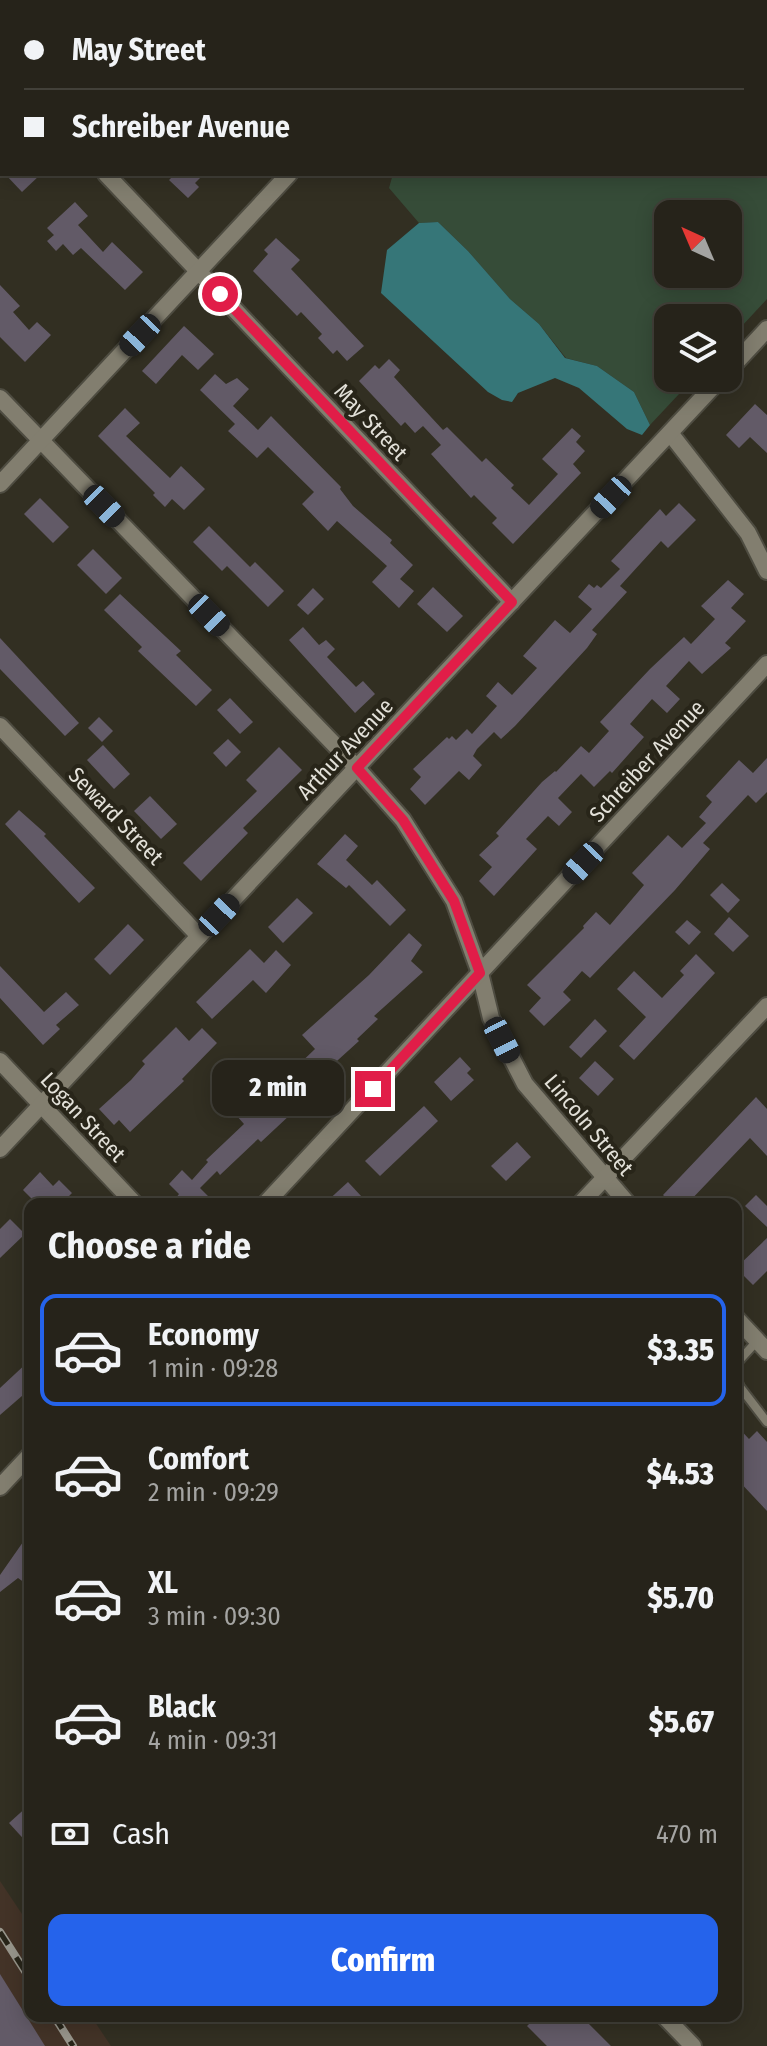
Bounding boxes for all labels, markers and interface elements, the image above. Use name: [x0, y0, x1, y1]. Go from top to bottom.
text: May Street: [72, 32, 206, 68]
text: Schreiber Avenue: [72, 109, 290, 145]
north arrow: [654, 200, 742, 288]
map controls: [654, 200, 742, 392]
route start: [202, 276, 238, 312]
button: layers: [654, 304, 742, 392]
car: [115, 309, 165, 361]
street label: May Street: [329, 378, 414, 467]
car: [586, 471, 636, 523]
car: [79, 480, 129, 532]
car: [184, 589, 234, 641]
street label: Arthur Avenue: [291, 693, 399, 805]
street label: Schreiber Avenue: [584, 694, 710, 828]
street label: Seward Street: [63, 762, 170, 871]
car: [558, 837, 608, 889]
car: [194, 889, 244, 941]
car: [480, 1013, 524, 1067]
callout: 2 min: [213, 1061, 345, 1117]
street label: Logan Street: [35, 1067, 132, 1168]
street label: Lincoln Street: [539, 1069, 640, 1182]
route end: [355, 1071, 391, 1107]
text: 2 min: [249, 1072, 307, 1103]
text: Choose a ride: [48, 1224, 251, 1268]
icon: car: [52, 1314, 124, 1386]
text: Economy: [148, 1317, 259, 1353]
text: $3.35: [648, 1332, 714, 1368]
text: 1 min · 09:28: [148, 1353, 278, 1384]
icon: car: [52, 1438, 124, 1510]
text: Comfort: [148, 1441, 249, 1477]
text: $4.53: [647, 1456, 714, 1492]
text: 2 min · 09:29: [148, 1477, 279, 1508]
icon: car: [52, 1562, 124, 1634]
text: XL: [148, 1565, 178, 1601]
text: $5.70: [648, 1580, 714, 1616]
text: 3 min · 09:30: [148, 1601, 281, 1632]
icon: car: [52, 1686, 124, 1758]
text: Black: [148, 1689, 216, 1725]
text: $5.67: [649, 1704, 714, 1740]
text: 4 min · 09:31: [148, 1725, 278, 1756]
icon: cash: [48, 1812, 92, 1856]
text: Cash: [112, 1816, 170, 1852]
text: 470 m: [656, 1819, 718, 1850]
button: Confirm: [48, 1914, 718, 2006]

